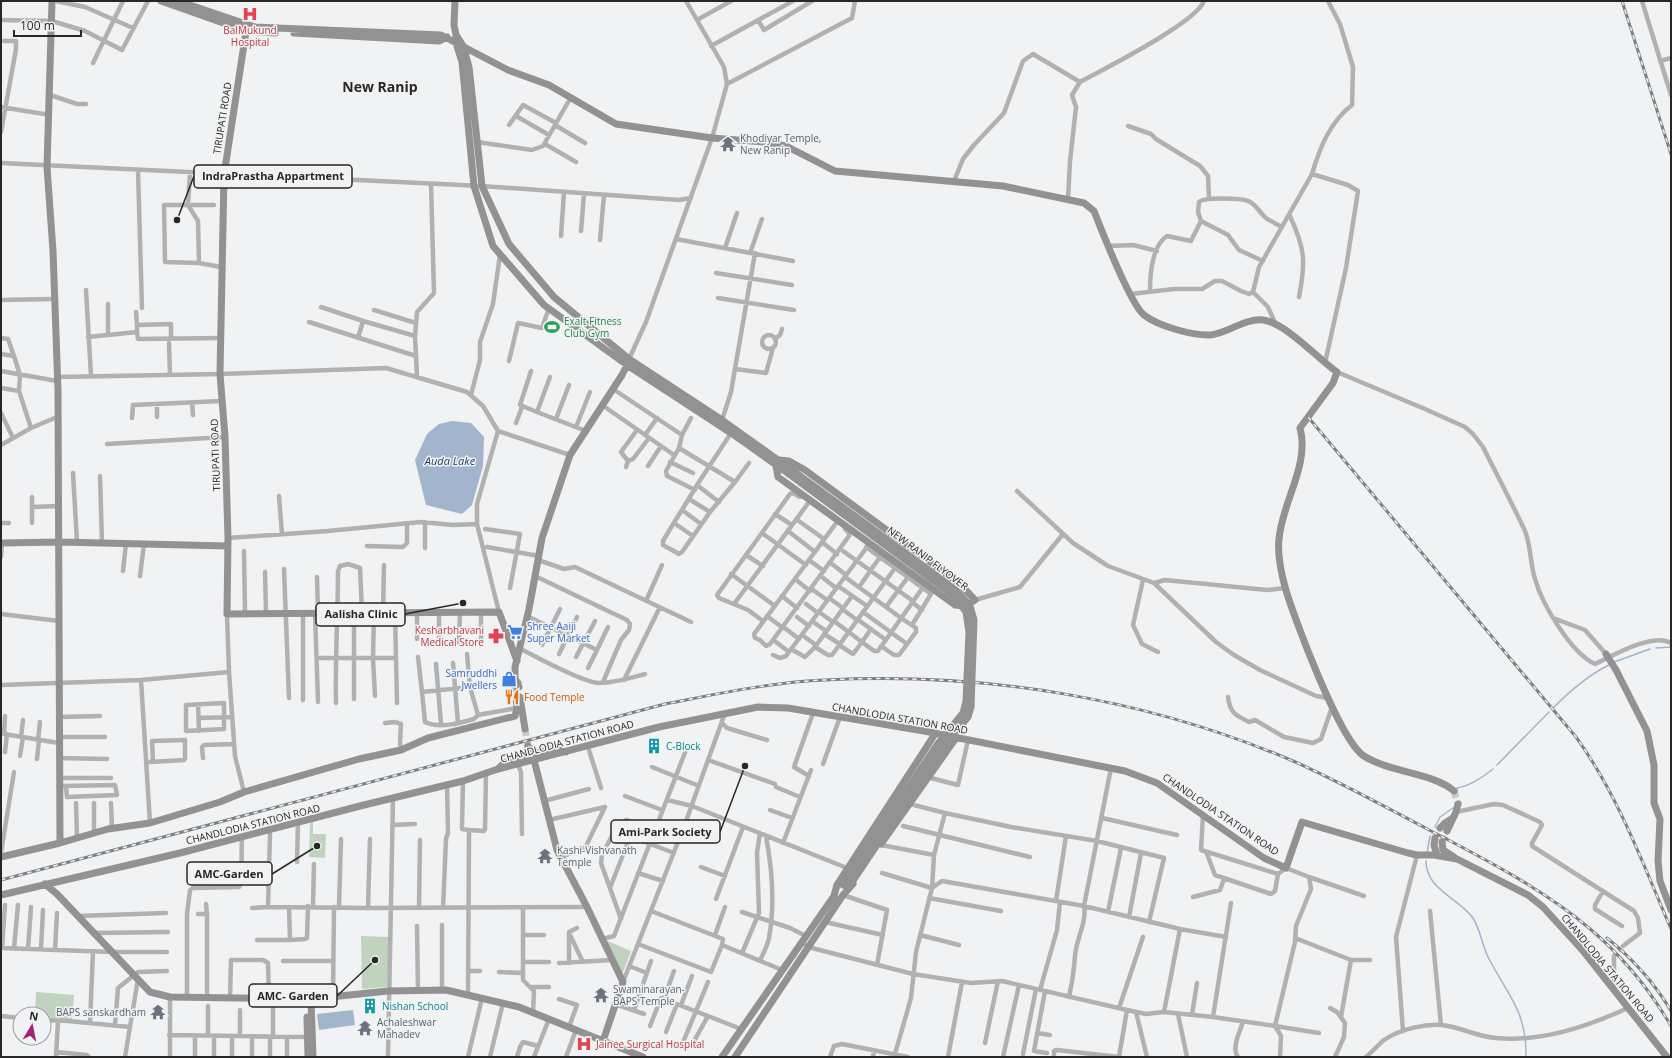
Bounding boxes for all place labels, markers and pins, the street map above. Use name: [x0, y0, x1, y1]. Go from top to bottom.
hospital icon: BalMukund Hospital: [241, 5, 259, 23]
place label: BalMukund Hospital: [223, 23, 277, 49]
place label: Khodiyar Temple, New Ranip: [740, 131, 821, 157]
temple icon: Khodiyar Temple, New Ranip: [719, 135, 737, 153]
callout: IndraPrastha Appartment: [194, 165, 352, 188]
place label: Exalt Fitness Club Gym: [564, 314, 622, 340]
sports icon: Exalt Fitness Club Gym: [543, 318, 561, 336]
callout: Aalisha Clinic: [316, 603, 405, 626]
place label: Shree Aaiji Super Market: [527, 619, 591, 645]
place label: Kesharbhavani Medical Store: [415, 623, 484, 649]
supermarket icon: Shree Aaiji Super Market: [506, 623, 524, 641]
pharmacy icon: Kesharbhavani Medical Store: [487, 627, 505, 645]
place label: Samruddhi Jwellers: [446, 666, 497, 692]
shop icon: Samruddhi Jwellers: [500, 670, 518, 688]
restaurant icon: Food Temple: [503, 688, 521, 706]
place label: Food Temple: [524, 690, 585, 704]
building icon: C-Block: [645, 737, 663, 755]
place label: C-Block: [666, 739, 701, 753]
callout: Ami-Park Society: [611, 820, 720, 843]
place label: Kashi-Vishvanath Temple: [557, 843, 637, 869]
temple icon: Kashi-Vishvanath Temple: [536, 847, 554, 865]
callout: AMC-Garden: [187, 862, 272, 885]
place label: Swaminarayan- BAPS Temple: [613, 982, 685, 1008]
callout: AMC- Garden: [249, 984, 337, 1007]
temple icon: Swaminarayan- BAPS Temple: [592, 986, 610, 1004]
building icon: Nishan School: [361, 997, 379, 1015]
place label: Nishan School: [382, 999, 448, 1013]
temple icon: BAPS sanskardham: [149, 1003, 167, 1021]
place label: BAPS sanskardham: [56, 1005, 146, 1019]
place label: Achaleshwar Mahadev: [377, 1015, 436, 1041]
temple icon: Achaleshwar Mahadev: [356, 1019, 374, 1037]
hospital icon: Jainee Surgical Hospital: [575, 1035, 593, 1053]
place label: Jainee Surgical Hospital: [595, 1037, 704, 1051]

